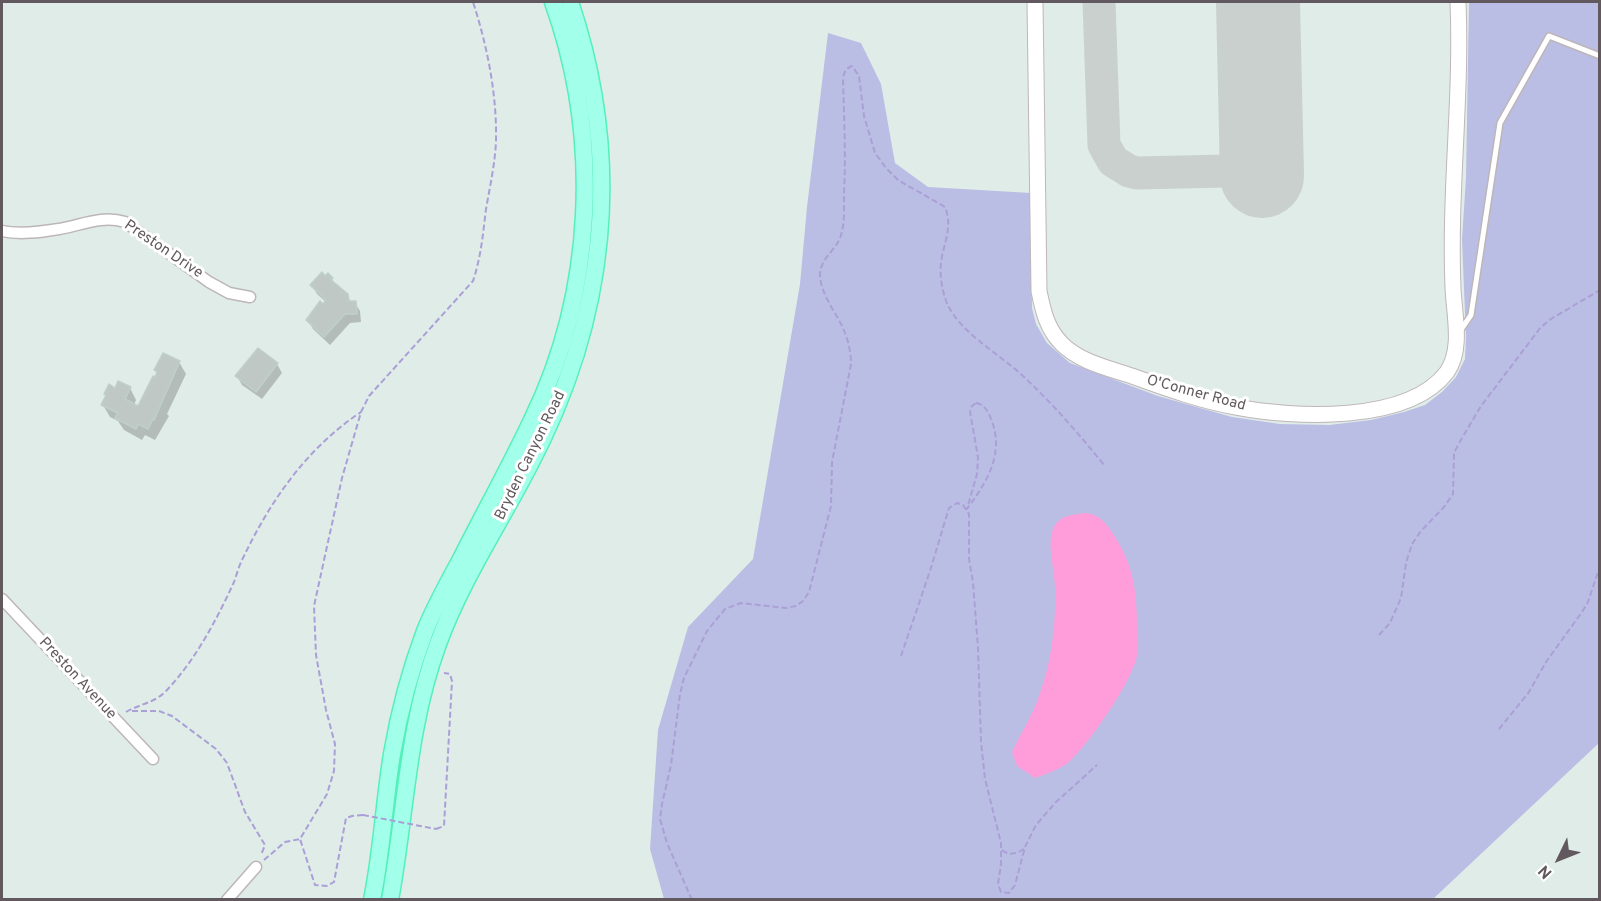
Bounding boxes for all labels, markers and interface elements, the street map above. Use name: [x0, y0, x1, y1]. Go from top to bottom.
street label: Preston Drive: [120, 217, 206, 283]
street label: O'Conner Road: [1144, 372, 1248, 416]
street label: Bryden Canyon Road: [492, 389, 570, 523]
street label: Preston Avenue: [34, 634, 120, 724]
north arrow: [1529, 829, 1589, 889]
text: N: [1535, 860, 1557, 882]

